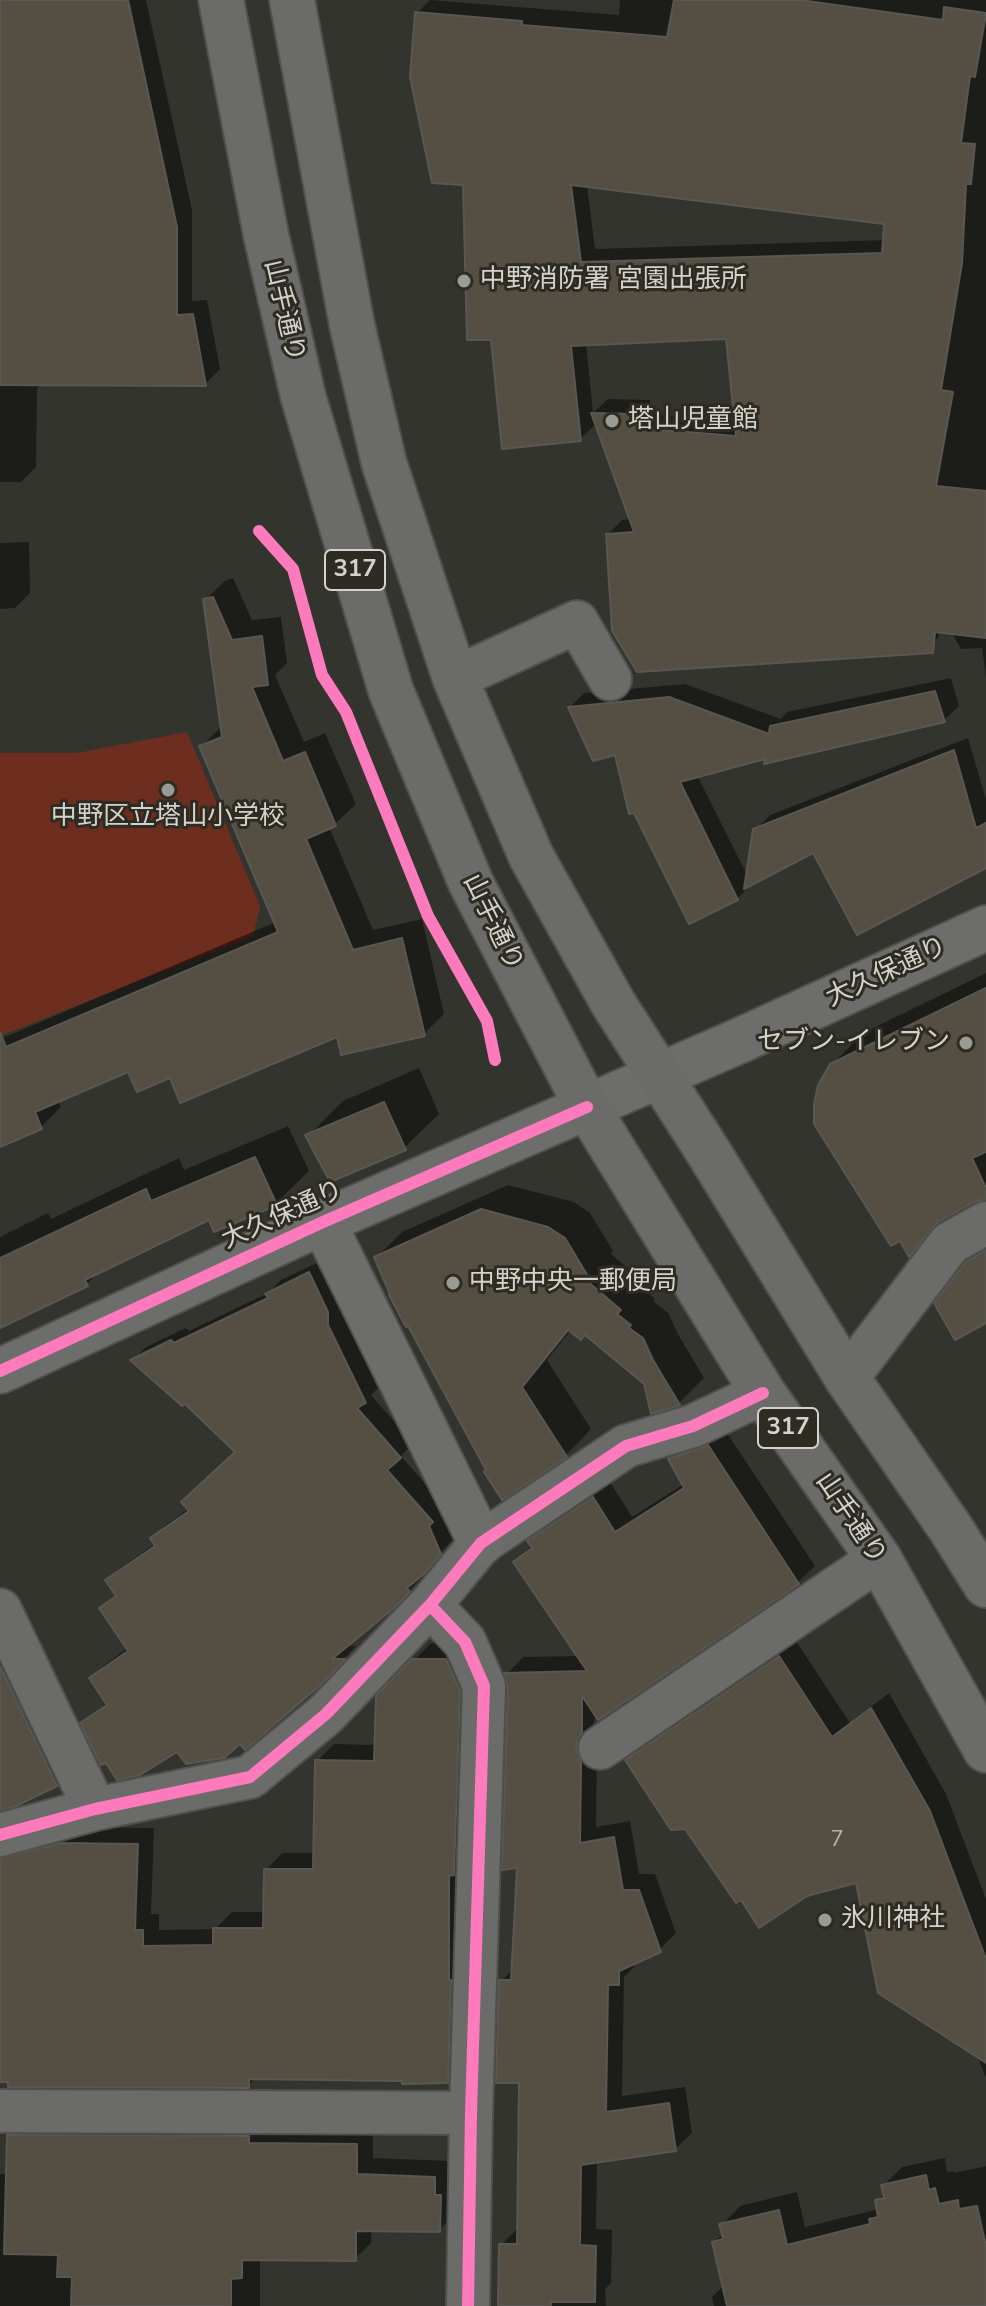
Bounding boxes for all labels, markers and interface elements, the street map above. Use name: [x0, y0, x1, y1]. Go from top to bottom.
street label: 山手通り: [256, 257, 310, 365]
place label: 中野消防署 宮園出張所: [480, 265, 747, 297]
marker: 中野消防署 宮園出張所: [455, 272, 473, 290]
place label: 塔山児童館: [628, 405, 758, 437]
marker: 塔山児童館: [603, 412, 621, 430]
road number: 317: [325, 550, 385, 590]
marker: 中野区立塔山小学校: [159, 781, 177, 799]
place label: 中野区立塔山小学校: [51, 802, 285, 834]
street label: 山手通り: [455, 869, 529, 977]
street label: 大久保通り: [821, 931, 953, 1015]
place label: セブン-イレブン: [757, 1027, 950, 1059]
marker: セブン-イレブン: [957, 1034, 975, 1052]
street label: 大久保通り: [217, 1175, 349, 1257]
place label: 中野中央一郵便局: [469, 1267, 677, 1299]
marker: 中野中央一郵便局: [444, 1274, 462, 1292]
road number: 317: [758, 1408, 818, 1448]
street label: 山手通り: [808, 1467, 892, 1571]
house number: 7: [830, 1828, 844, 1854]
place label: 氷川神社: [841, 1904, 945, 1936]
marker: 氷川神社: [816, 1911, 834, 1929]

